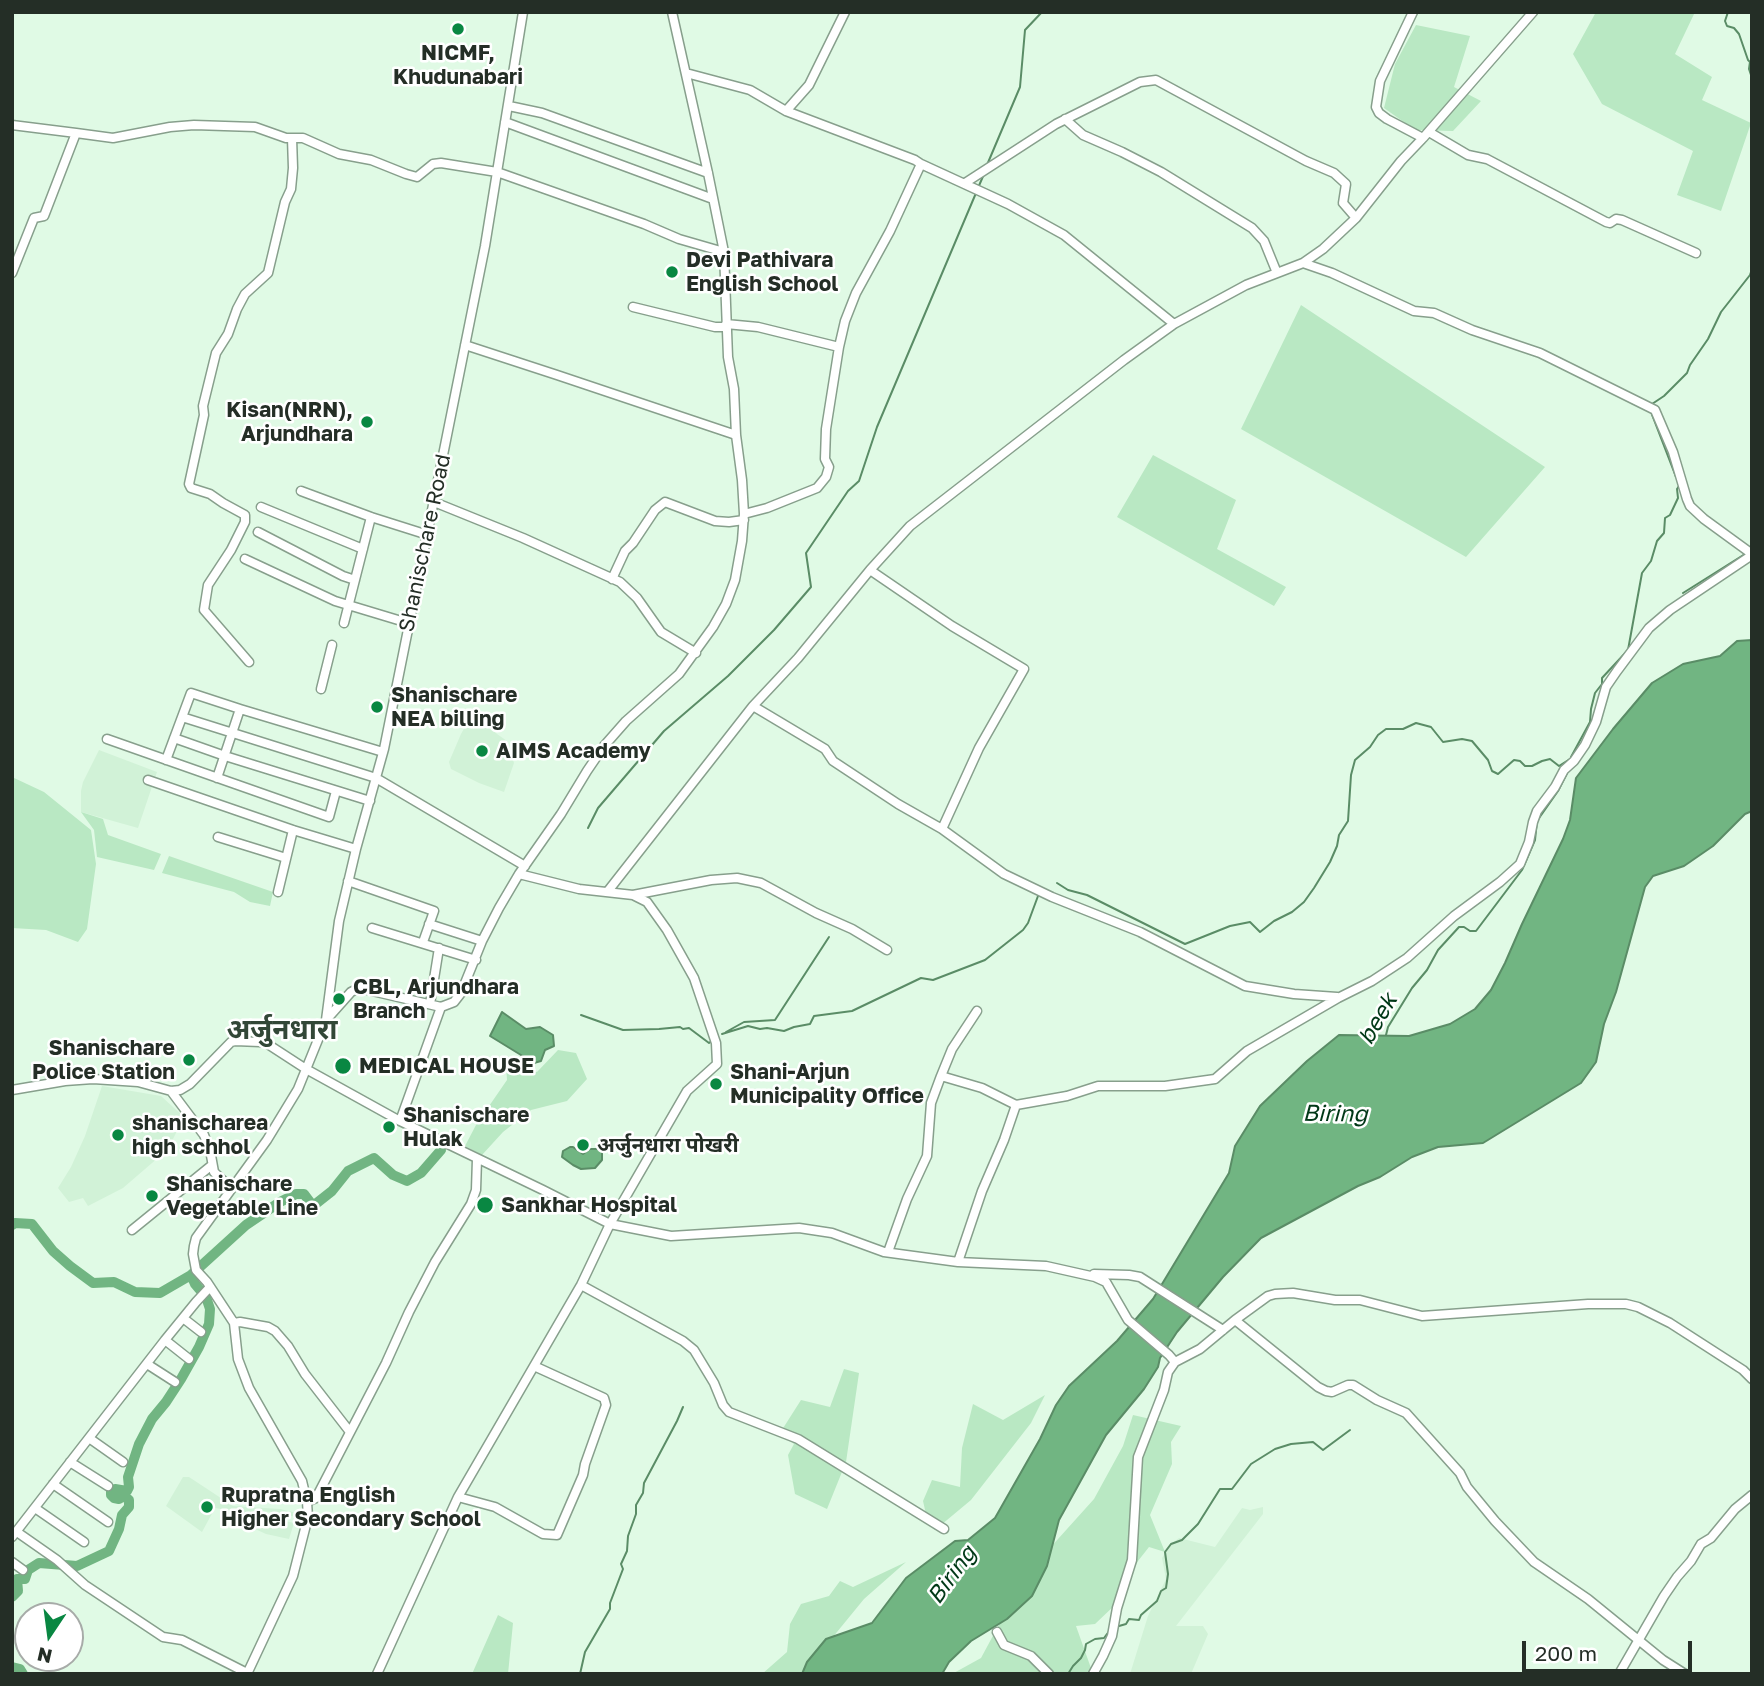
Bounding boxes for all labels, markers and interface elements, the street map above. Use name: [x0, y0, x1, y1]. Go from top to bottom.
marker: NICMF, Khudunabari: [450, 21, 466, 37]
place label: NICMF, Khudunabari: [393, 40, 523, 90]
place label: Devi Pathivara English School: [686, 247, 838, 297]
marker: Devi Pathivara English School: [664, 264, 680, 280]
place label: Kisan(NRN), Arjundhara: [226, 397, 353, 447]
marker: Kisan(NRN), Arjundhara: [359, 414, 375, 430]
street label: Shanischare Road: [394, 452, 456, 634]
place label: Shanischare NEA billing: [391, 682, 517, 732]
marker: Shanischare NEA billing: [369, 699, 385, 715]
place label: AIMS Academy: [496, 738, 651, 764]
marker: AIMS Academy: [474, 743, 490, 759]
place label: CBL, Arjundhara Branch: [353, 974, 519, 1024]
water label: beek: [1353, 989, 1403, 1049]
marker: CBL, Arjundhara Branch: [331, 991, 347, 1007]
district label: अर्जुनधारा: [226, 1013, 338, 1047]
place label: Shanischare Police Station: [32, 1035, 175, 1085]
marker: Shanischare Police Station: [181, 1052, 197, 1068]
place label: MEDICAL HOUSE: [359, 1053, 534, 1079]
marker: MEDICAL HOUSE: [333, 1056, 353, 1076]
place label: Shani-Arjun Municipality Office: [730, 1059, 924, 1109]
marker: Shani-Arjun Municipality Office: [708, 1076, 724, 1092]
water label: Biring: [1302, 1100, 1368, 1128]
place label: Shanischare Hulak: [403, 1102, 529, 1152]
place label: shanischarea high schhol: [132, 1110, 268, 1160]
marker: Shanischare Hulak: [381, 1119, 397, 1135]
marker: shanischarea high schhol: [110, 1127, 126, 1143]
place label: अर्जुनधारा पोखरी: [597, 1132, 739, 1158]
marker: अर्जुनधारा पोखरी: [575, 1137, 591, 1153]
place label: Shanischare Vegetable Line: [166, 1171, 318, 1221]
marker: Shanischare Vegetable Line: [144, 1188, 160, 1204]
place label: Sankhar Hospital: [501, 1192, 677, 1218]
marker: Sankhar Hospital: [475, 1195, 495, 1215]
place label: Rupratna English Higher Secondary School: [221, 1482, 481, 1532]
marker: Rupratna English Higher Secondary School: [199, 1499, 215, 1515]
water label: Biring: [922, 1541, 982, 1609]
north arrow: [14, 1602, 84, 1672]
scale bar: [1526, 1626, 1696, 1670]
text: 200 m: [1535, 1640, 1597, 1666]
text: N: [35, 1643, 54, 1669]

